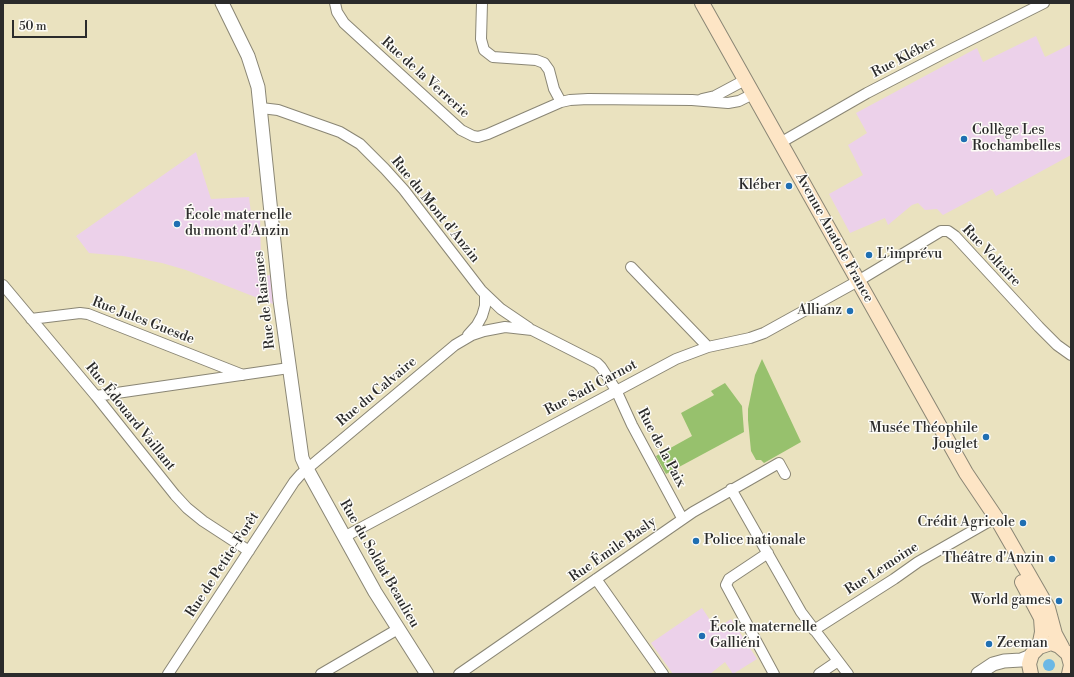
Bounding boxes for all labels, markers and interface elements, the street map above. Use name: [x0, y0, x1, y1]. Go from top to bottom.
scale bar: [14, 12, 89, 38]
text: 50 m: [19, 19, 47, 34]
street label: Rue de la Verrerie: [377, 34, 473, 122]
street label: Rue Kléber: [869, 34, 939, 82]
place label: Collège Les Rochambelles: [972, 123, 1061, 156]
marker: Collège Les Rochambelles: [959, 134, 969, 144]
street label: Rue du Mont d'Anzin: [387, 154, 483, 266]
street label: Avenue Anatole France: [791, 170, 877, 306]
place label: Kléber: [738, 178, 781, 194]
marker: Kléber: [784, 181, 794, 191]
place label: École maternelle du mont d'Anzin: [185, 208, 292, 240]
marker: École maternelle du mont d'Anzin: [172, 219, 182, 229]
street label: Rue Voltaire: [958, 222, 1024, 290]
place label: L'imprévu: [877, 247, 942, 263]
street label: Rue de Raismes: [251, 250, 279, 350]
marker: L'imprévu: [864, 250, 874, 260]
street label: Rue Jules Guesde: [89, 294, 197, 348]
place label: Allianz: [797, 303, 842, 319]
marker: Allianz: [845, 306, 855, 316]
street label: Rue du Calvaire: [334, 354, 420, 430]
street label: Rue Sadi Carnot: [542, 357, 640, 419]
street label: Rue Édouard Vaillant: [81, 360, 179, 474]
street label: Rue de la Paix: [633, 406, 689, 490]
place label: Musée Théophile Jouglet: [869, 421, 978, 454]
marker: Musée Théophile Jouglet: [981, 432, 991, 442]
street label: Rue du Soldat Beaulieu: [335, 497, 423, 631]
street label: Rue de Petite-Forêt: [183, 509, 263, 621]
street label: Rue Émile Basly: [566, 514, 660, 586]
place label: Crédit Agricole: [917, 515, 1015, 531]
marker: Crédit Agricole: [1018, 518, 1028, 528]
place label: Police nationale: [704, 533, 806, 549]
marker: Police nationale: [691, 536, 701, 546]
street label: Rue Lemoine: [842, 539, 922, 599]
place label: Théâtre d'Anzin: [942, 551, 1044, 567]
marker: Théâtre d'Anzin: [1047, 554, 1057, 564]
place label: World games: [971, 593, 1051, 609]
marker: World games: [1054, 596, 1064, 606]
place label: École maternelle Galliéni: [710, 620, 817, 652]
marker: École maternelle Galliéni: [697, 631, 707, 641]
place label: Zeeman: [997, 636, 1048, 652]
marker: Zeeman: [984, 639, 994, 649]

